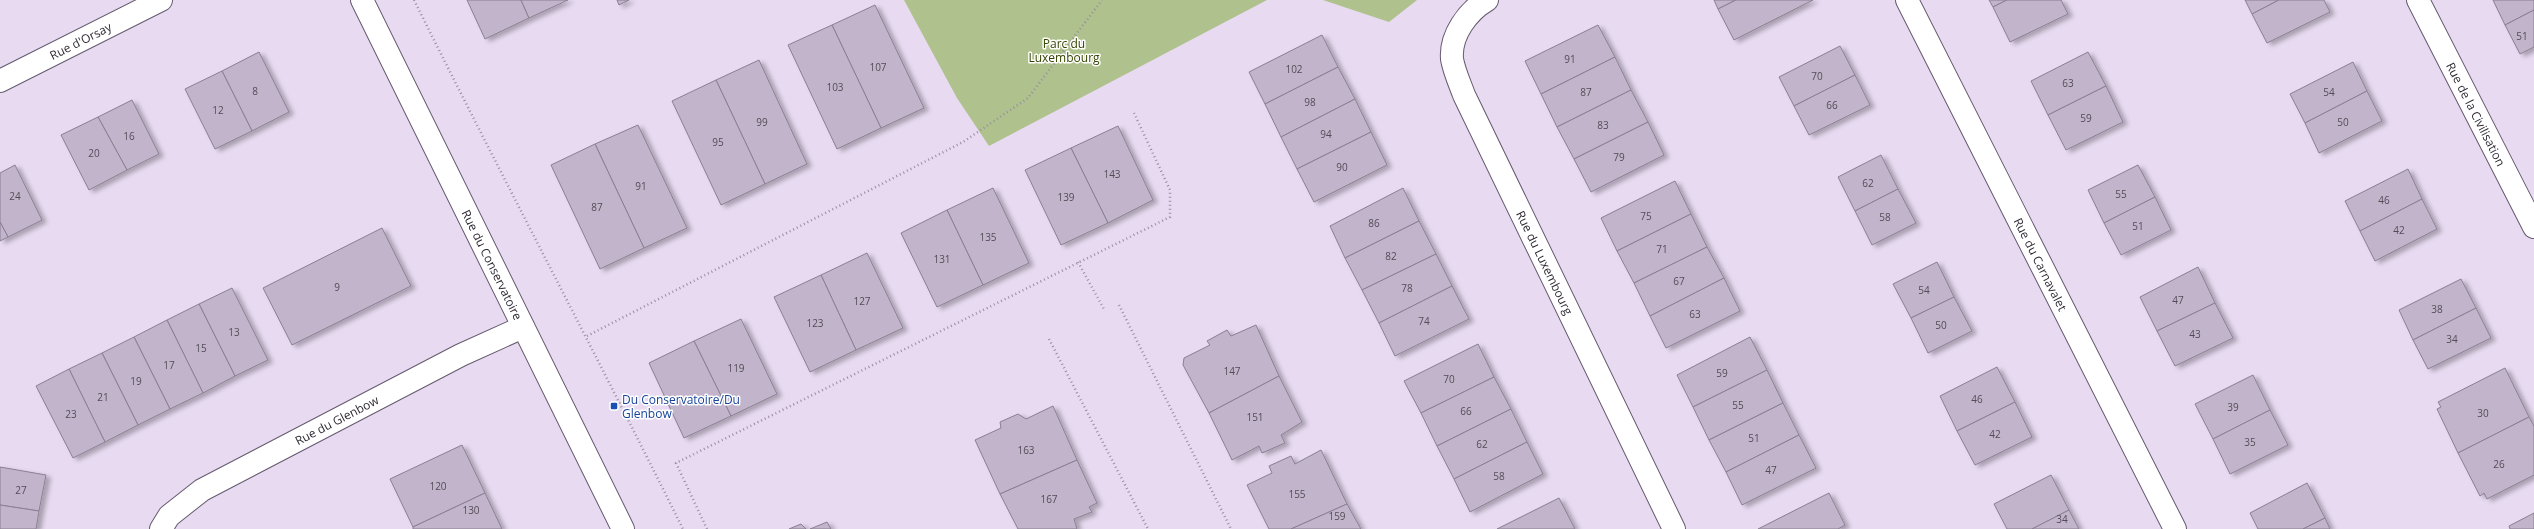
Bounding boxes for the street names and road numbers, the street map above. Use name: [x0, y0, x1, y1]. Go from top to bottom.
street label: Rue d'Orsay: [47, 17, 115, 63]
street label: Rue de la Civilisation: [2443, 59, 2510, 169]
street label: Rue du Conservatoire: [458, 207, 527, 323]
street label: Rue du Luxembourg: [1513, 208, 1578, 318]
street label: Rue du Carnavalet: [2010, 215, 2071, 314]
street label: Rue du Glenbow: [292, 391, 382, 449]

